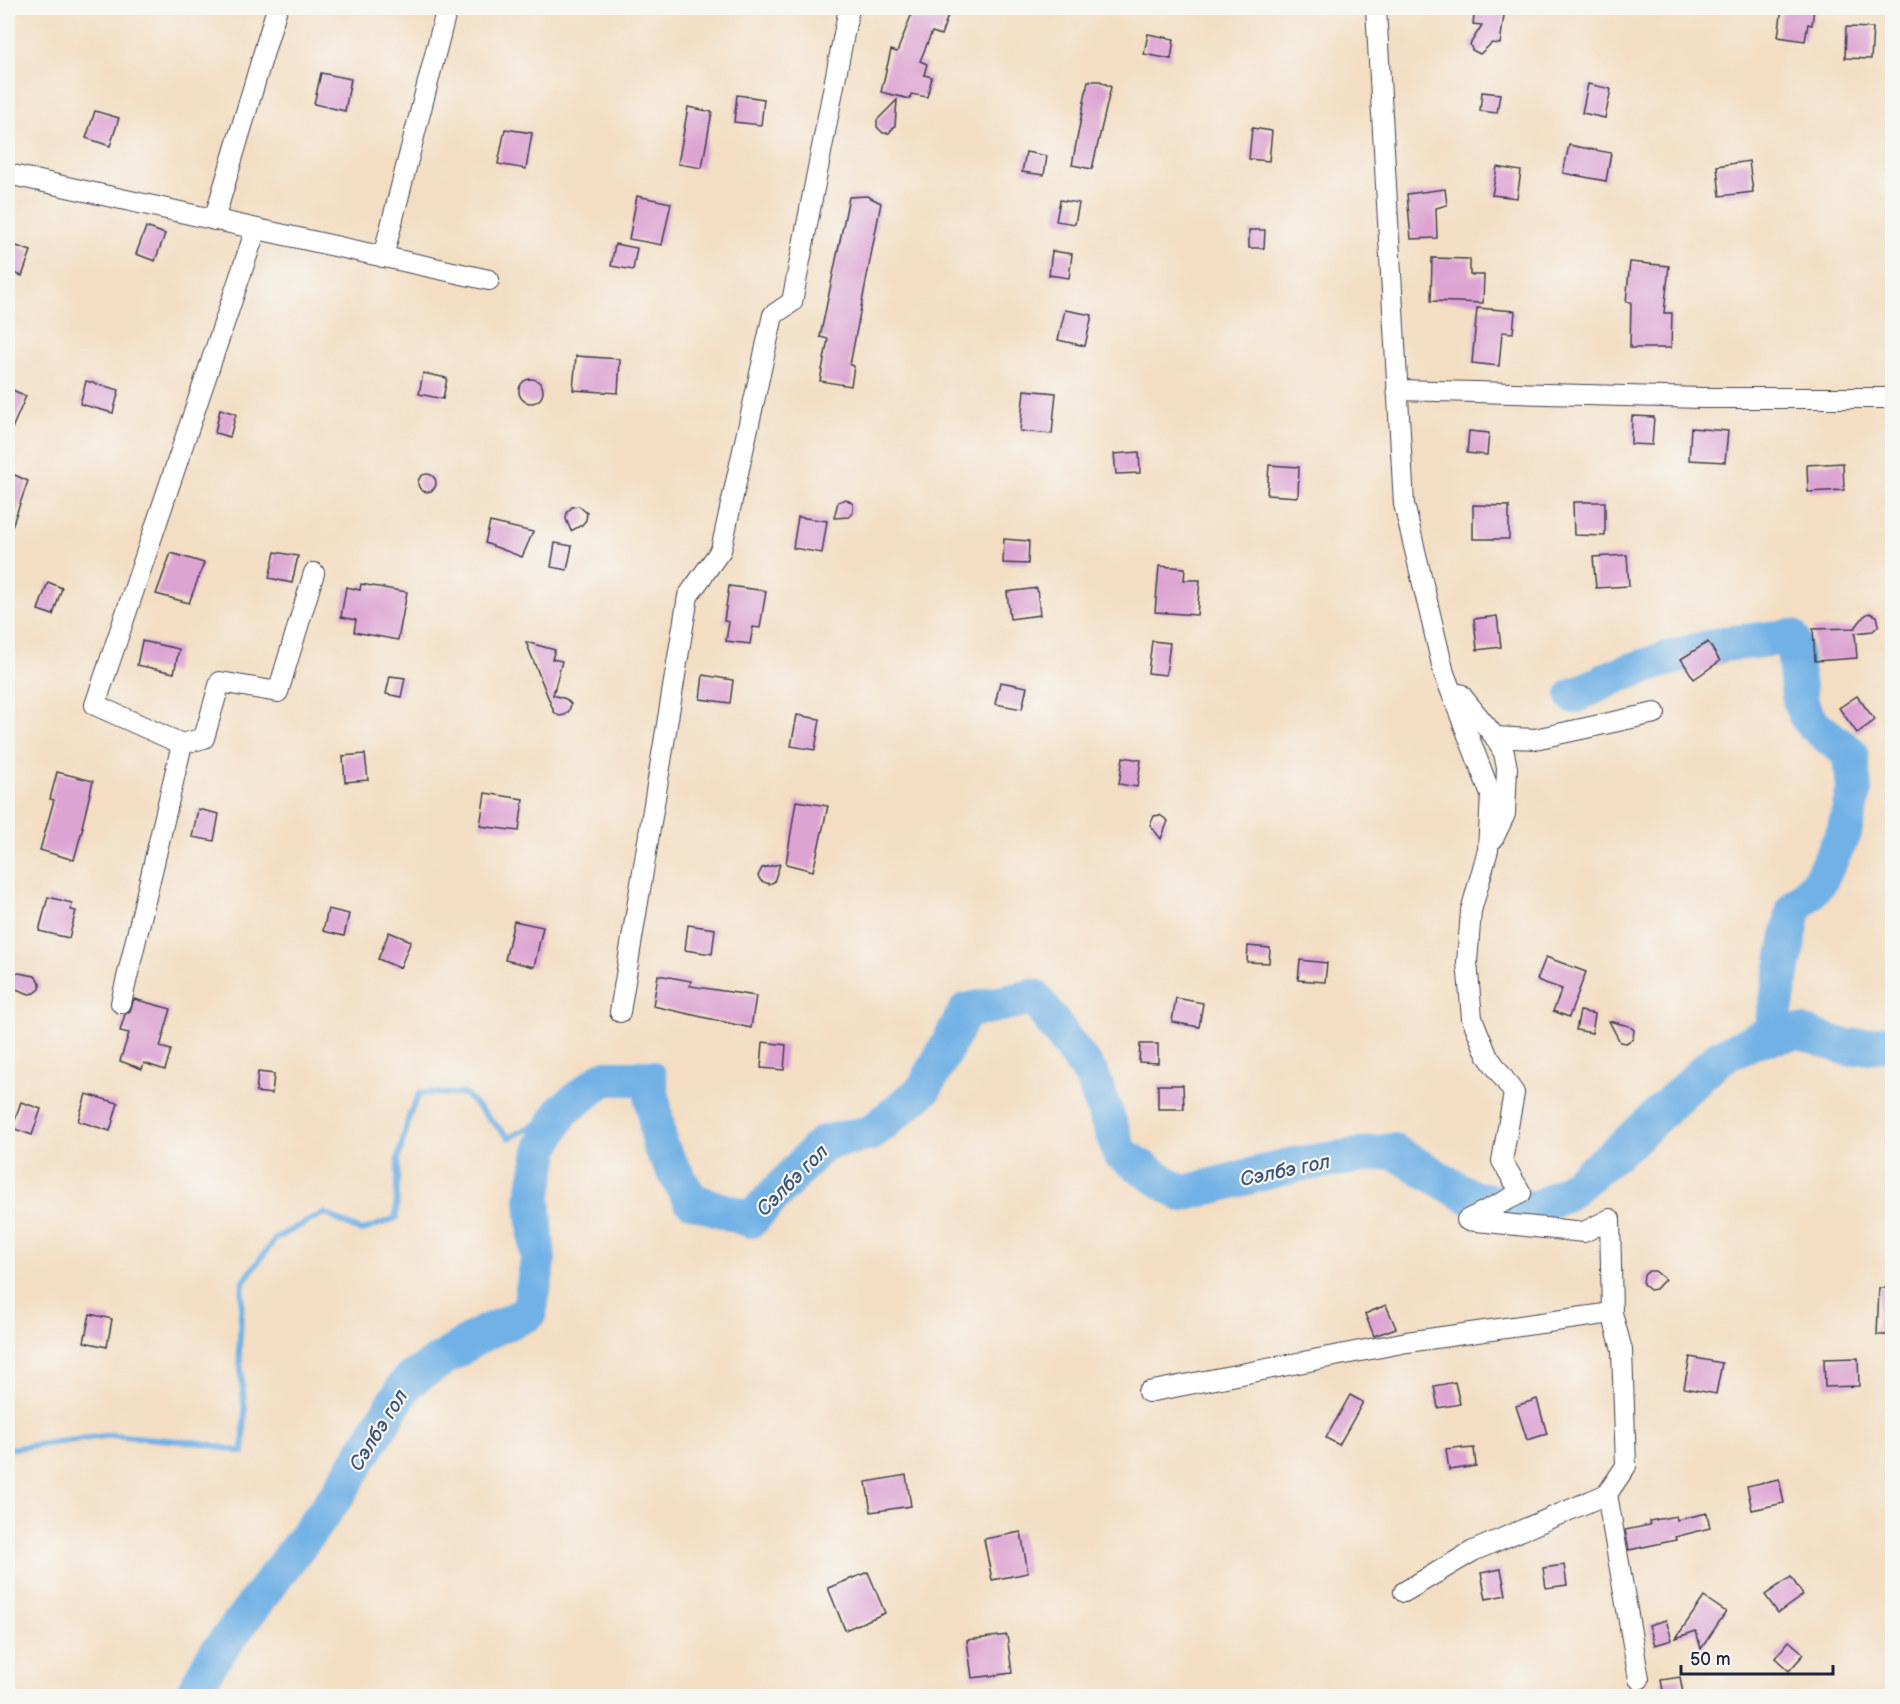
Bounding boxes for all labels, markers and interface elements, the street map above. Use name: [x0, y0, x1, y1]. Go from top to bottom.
water label: Сэлбэ гол: [752, 1139, 834, 1222]
water label: Сэлбэ гол: [1238, 1150, 1333, 1192]
water label: Сэлбэ гол: [344, 1385, 414, 1476]
scale bar: [1681, 1638, 1832, 1676]
text: 50 m: [1690, 1649, 1731, 1670]

